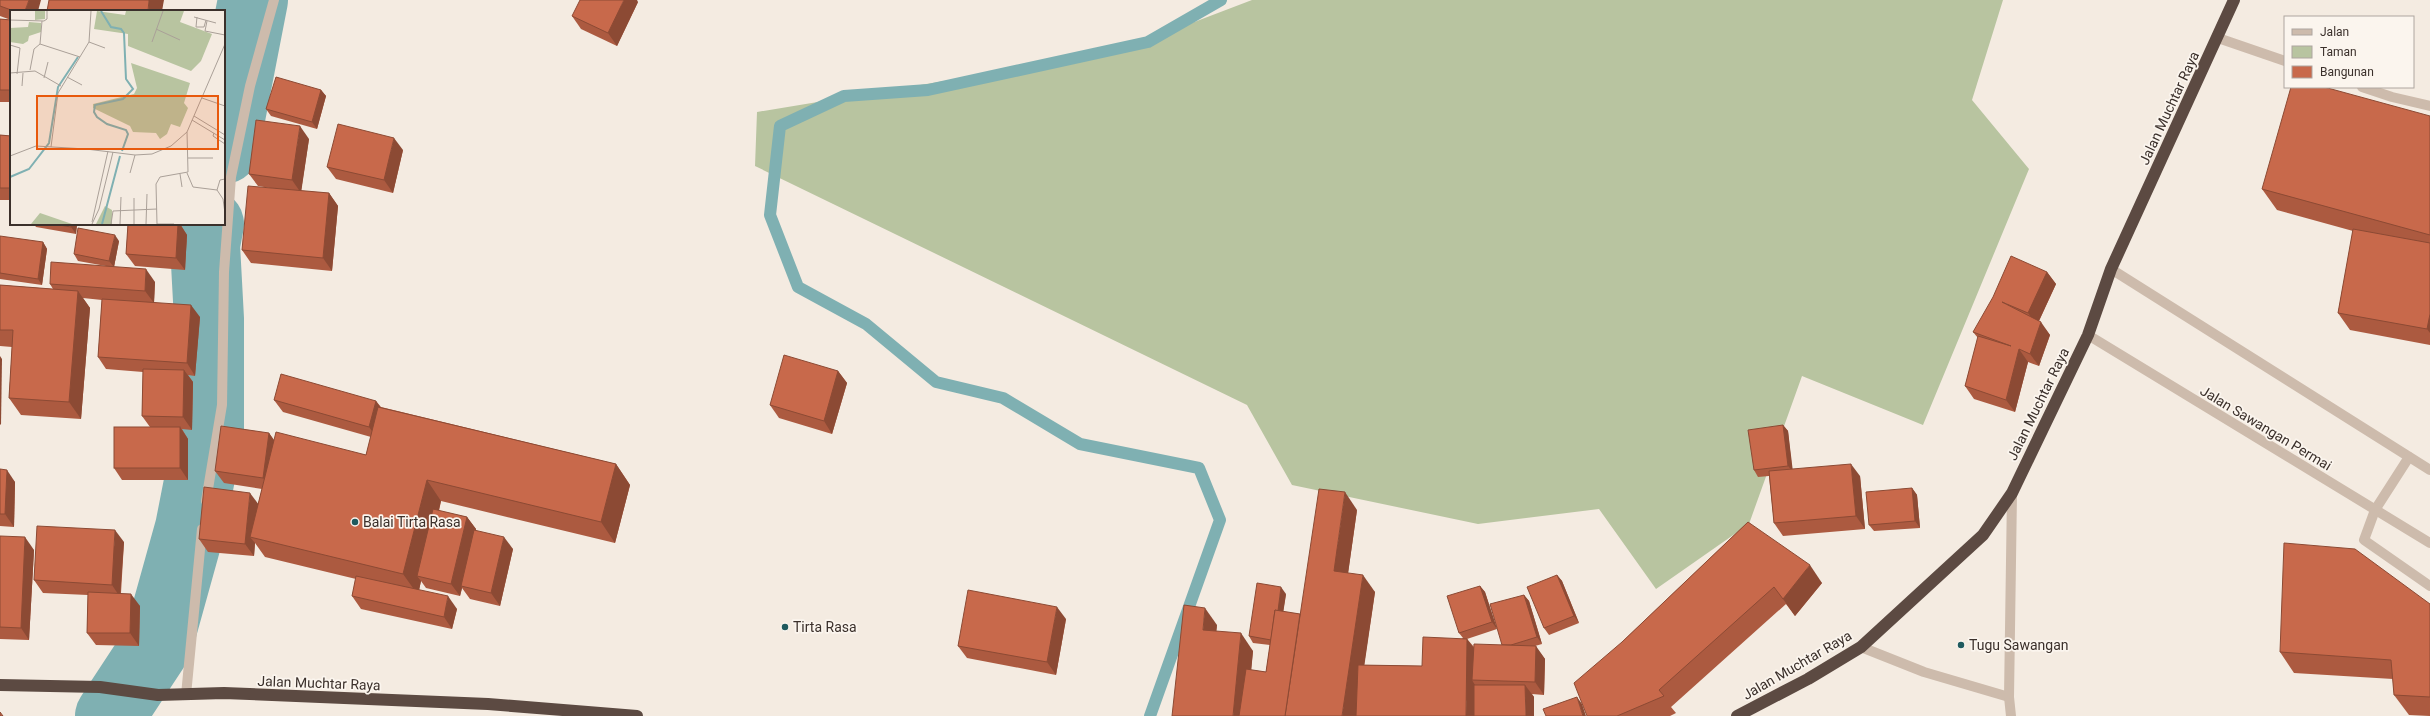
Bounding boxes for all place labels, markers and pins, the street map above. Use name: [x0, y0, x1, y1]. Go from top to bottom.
place label: Balai Tirta Rasa: [363, 514, 461, 530]
marker: Balai Tirta Rasa: [350, 517, 360, 527]
place label: Tirta Rasa: [793, 619, 857, 635]
marker: Tirta Rasa: [780, 622, 790, 632]
place label: Tugu Sawangan: [1969, 637, 2068, 653]
marker: Tugu Sawangan: [1956, 640, 1966, 650]

